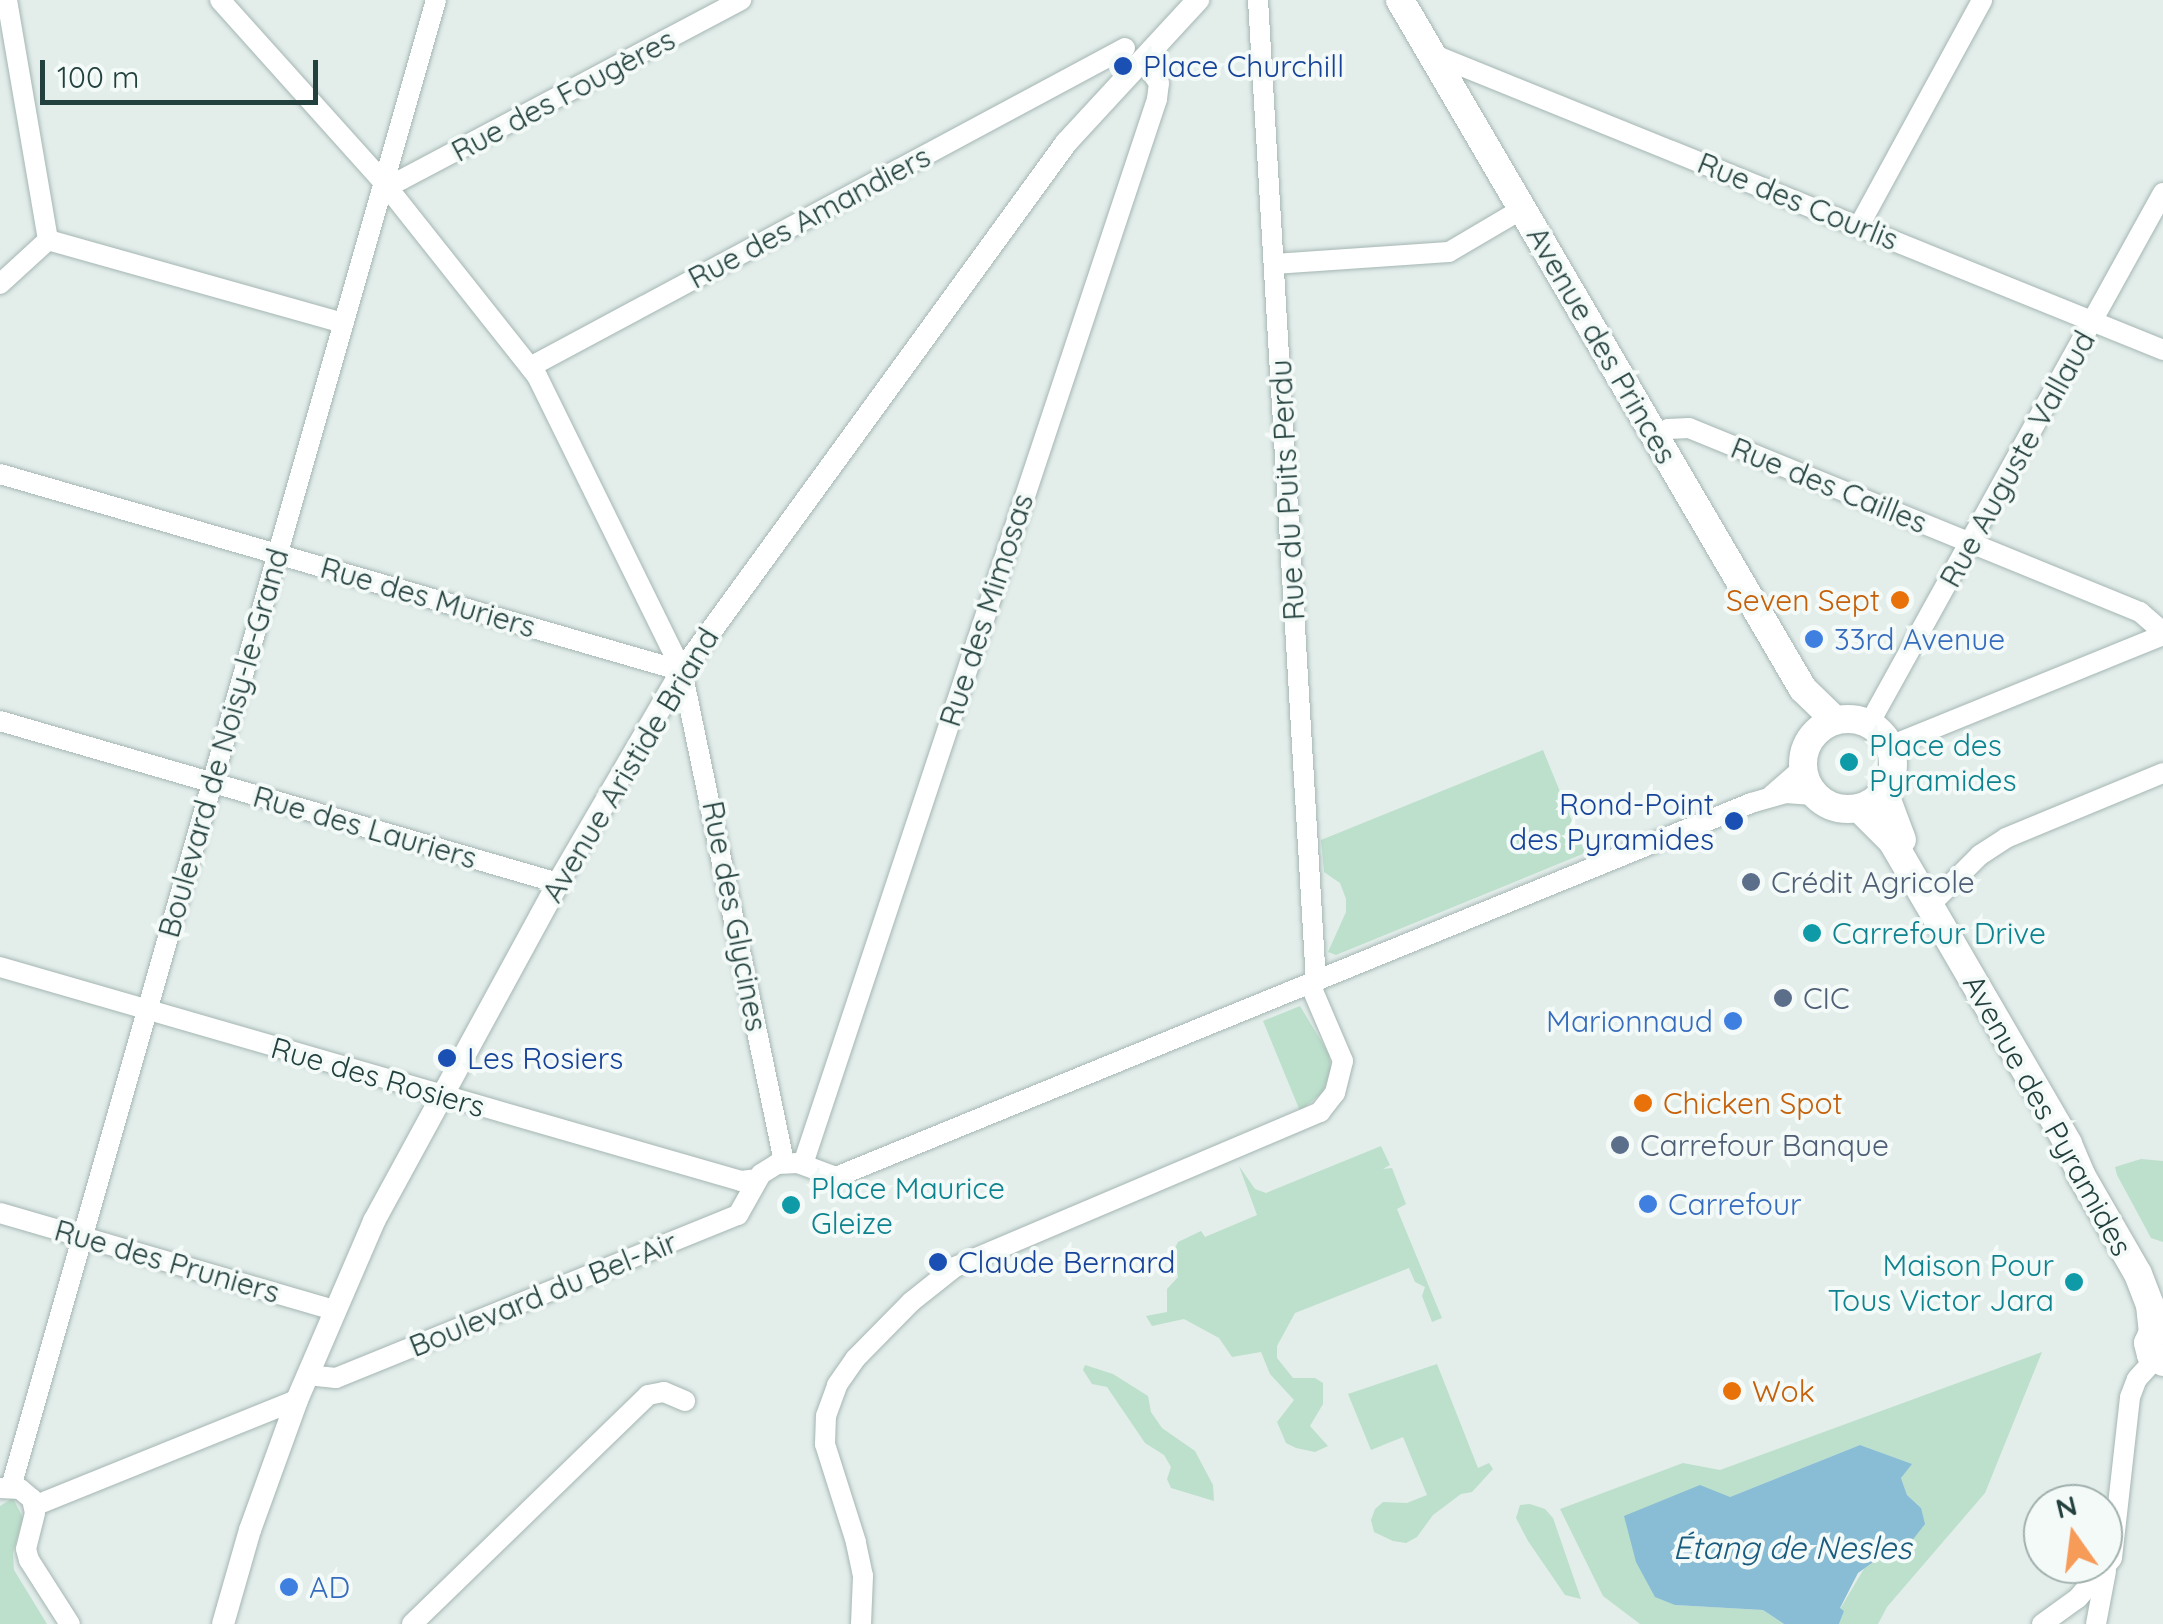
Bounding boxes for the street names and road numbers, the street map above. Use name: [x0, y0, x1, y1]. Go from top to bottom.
street label: Rue des Fougères: [445, 21, 681, 169]
street label: Rue des Amandiers: [682, 138, 936, 296]
street label: Rue des Courlis: [1692, 144, 1904, 258]
street label: Avenue des Princes: [1519, 220, 1685, 470]
street label: Rue Auguste Vallaud: [1932, 325, 2102, 593]
street label: Rue du Puits Perdu: [1262, 359, 1312, 621]
street label: Rue des Cailles: [1726, 429, 1932, 541]
street label: Rue des Mimosas: [931, 489, 1041, 731]
street label: Boulevard de Noisy-le-Grand: [150, 544, 296, 942]
street label: Rue des Muriers: [316, 549, 540, 645]
street label: Avenue Aristide Briand: [534, 621, 726, 909]
street label: Rue des Lauriers: [249, 778, 481, 876]
street label: Rue des Glycines: [695, 798, 775, 1034]
street label: Avenue des Pyramides: [1956, 968, 2140, 1262]
street label: Rue des Rosiers: [267, 1029, 489, 1125]
street label: Rue des Pruniers: [50, 1212, 284, 1310]
street label: Boulevard du Bel-Air: [404, 1224, 682, 1364]

